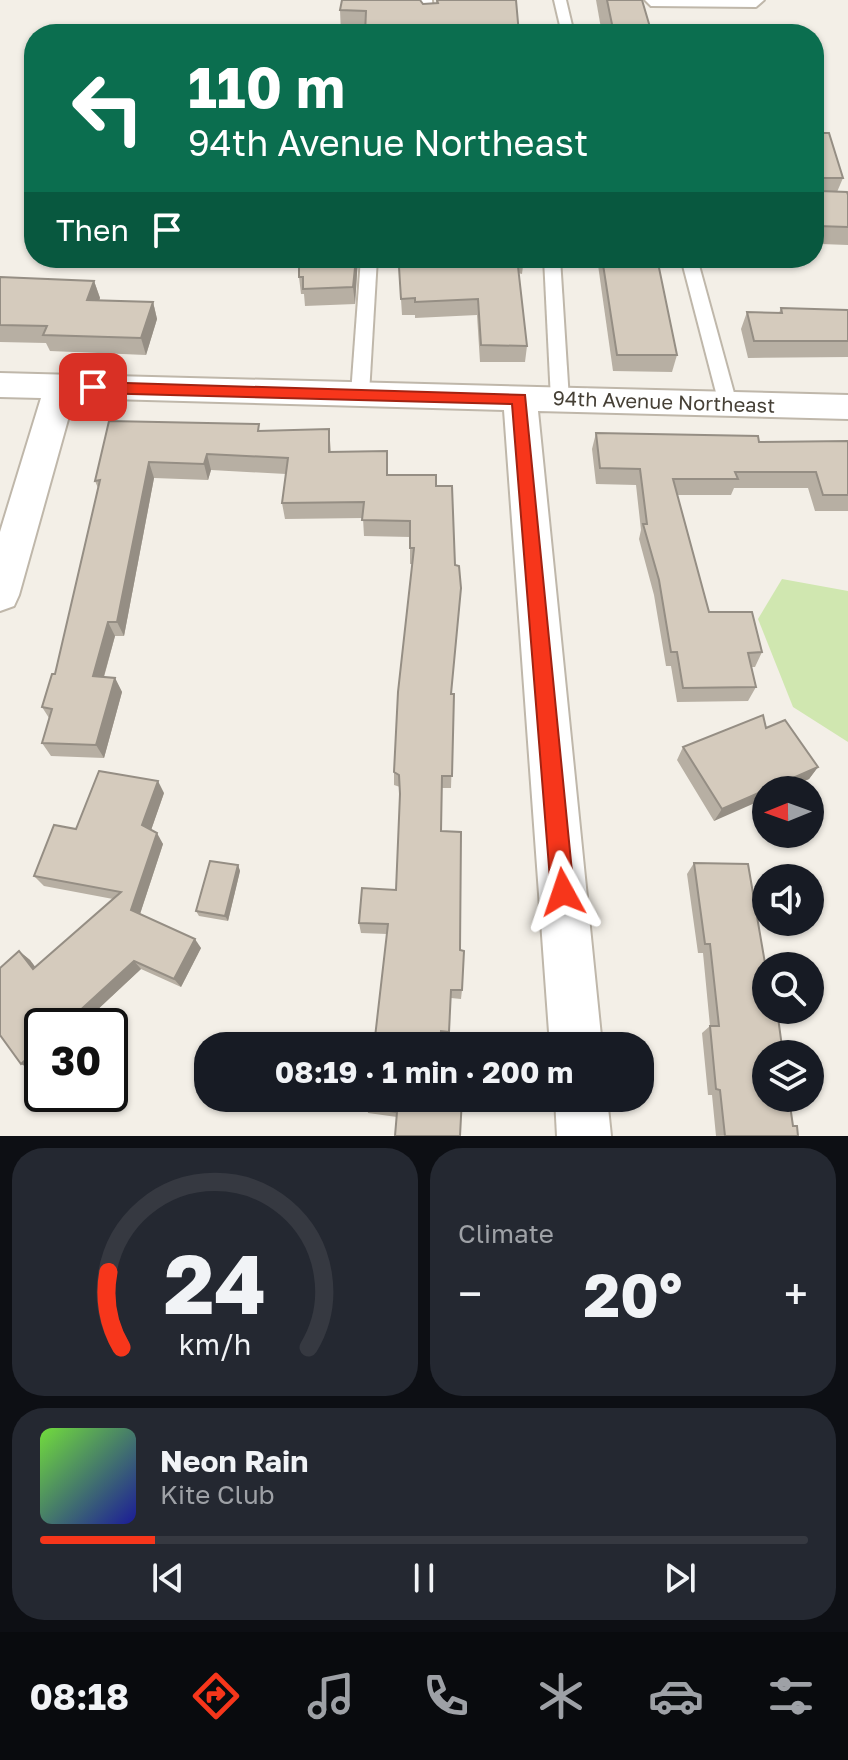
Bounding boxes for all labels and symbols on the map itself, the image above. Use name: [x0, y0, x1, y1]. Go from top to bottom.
pin: [59, 353, 127, 421]
street label: 94th Avenue Northeast: [552, 385, 776, 417]
north arrow: [752, 776, 824, 848]
position arrow: [521, 850, 605, 934]
speed limit sign: 30: [24, 1008, 128, 1112]

